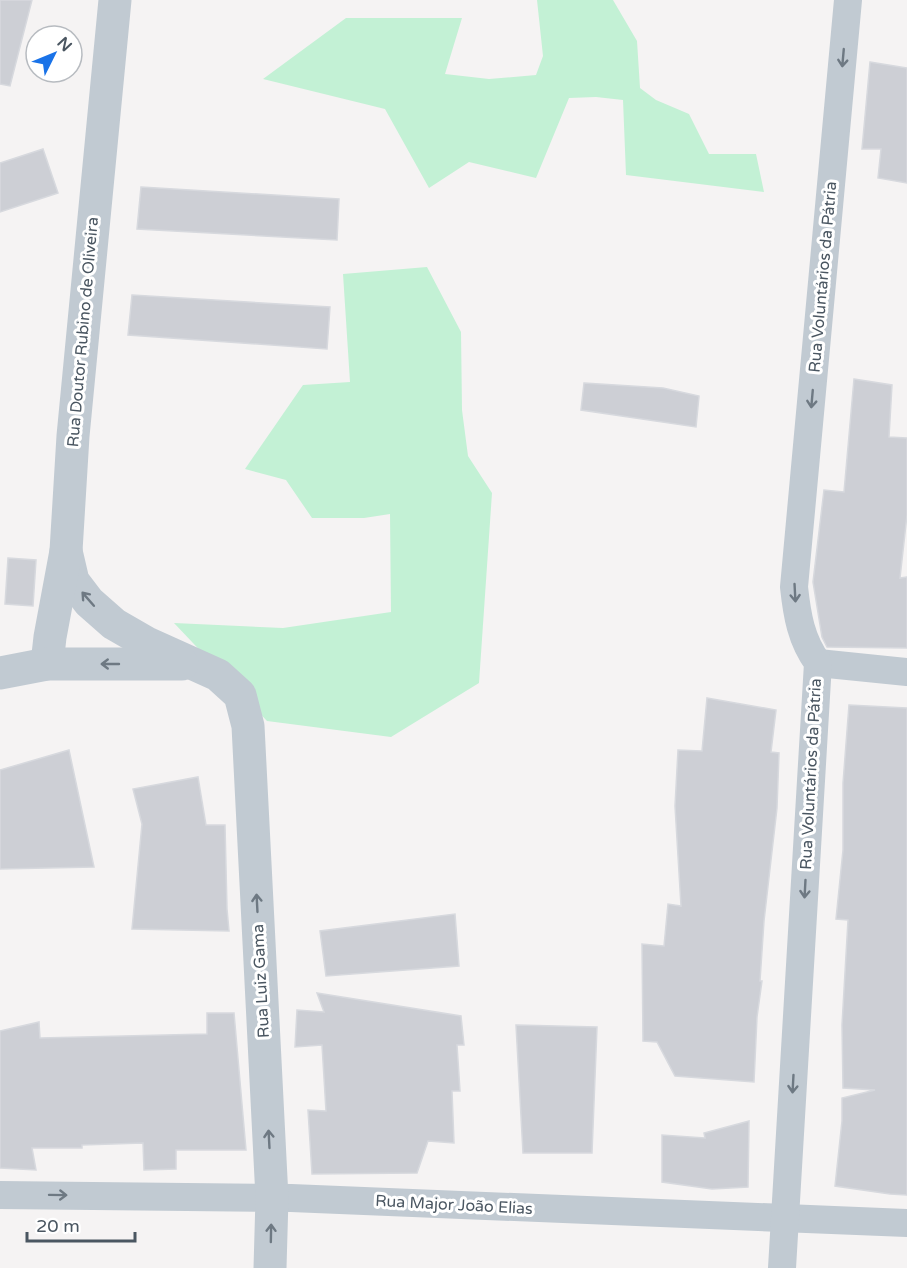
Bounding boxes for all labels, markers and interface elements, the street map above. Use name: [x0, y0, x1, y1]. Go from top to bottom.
north arrow: [24, 24, 84, 84]
text: N: [53, 33, 76, 56]
one-way arrow: [837, 48, 848, 68]
street label: Rua Voluntários da Pátria: [805, 181, 841, 373]
street label: Rua Doutor Rubino de Oliveira: [63, 216, 103, 448]
one-way arrow: [806, 388, 817, 408]
one-way arrow: [790, 583, 801, 602]
one-way arrow: [81, 592, 95, 607]
one-way arrow: [101, 658, 121, 670]
street label: Rua Voluntários da Pátria: [796, 678, 826, 870]
one-way arrow: [799, 878, 810, 898]
one-way arrow: [252, 893, 263, 913]
street label: Rua Luiz Gama: [248, 923, 274, 1039]
one-way arrow: [788, 1073, 799, 1093]
one-way arrow: [263, 1130, 274, 1150]
one-way arrow: [48, 1189, 68, 1201]
street label: Rua Major João Elias: [375, 1191, 533, 1219]
scale bar: [27, 1205, 135, 1243]
text: 20 m: [36, 1215, 80, 1237]
one-way arrow: [265, 1223, 277, 1243]

